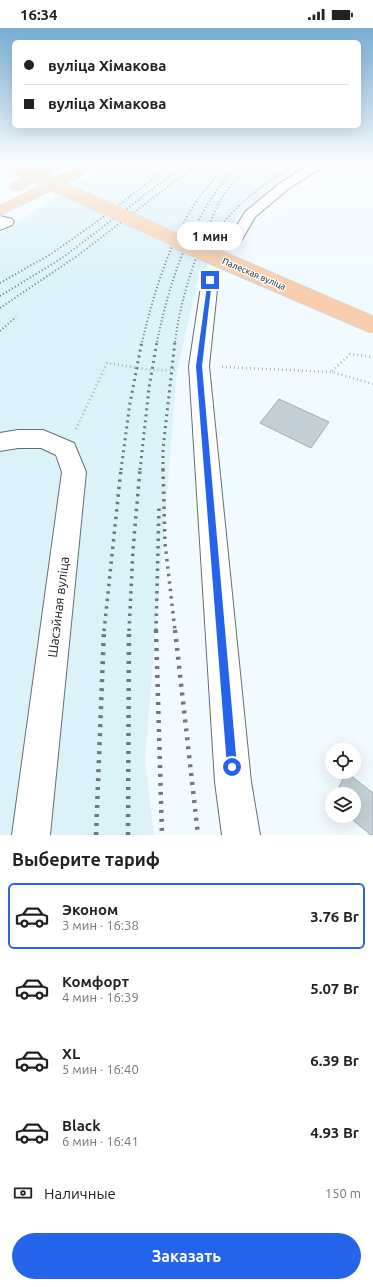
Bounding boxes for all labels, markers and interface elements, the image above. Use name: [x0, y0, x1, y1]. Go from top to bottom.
text: 16:34: [20, 6, 58, 23]
text: вуліца Хімакова: [48, 57, 166, 74]
text: вуліца Хімакова: [48, 95, 166, 112]
callout: 1 мин: [177, 222, 243, 250]
text: 1 мин: [192, 229, 228, 243]
street label: Палеская вуліца: [221, 256, 287, 292]
route end: [201, 271, 219, 289]
street label: Шасэйная вуліца: [45, 556, 71, 658]
map controls: [325, 743, 361, 823]
button: locate: [325, 743, 361, 779]
route start: [223, 758, 241, 776]
button: layers: [325, 787, 361, 823]
text: Выберите тариф: [12, 849, 160, 869]
icon: car: [14, 898, 50, 934]
text: Эконом: [62, 901, 118, 918]
text: 3.76 Br: [310, 908, 359, 925]
text: 3 мин · 16:38: [62, 918, 139, 932]
icon: car: [14, 970, 50, 1006]
text: Комфорт: [62, 973, 129, 990]
text: 5.07 Br: [310, 980, 359, 997]
text: 4 мин · 16:39: [62, 990, 139, 1004]
icon: car: [14, 1042, 50, 1078]
text: XL: [62, 1045, 80, 1062]
text: 6.39 Br: [310, 1052, 359, 1069]
text: 5 мин · 16:40: [62, 1062, 139, 1076]
icon: car: [14, 1114, 50, 1150]
text: Black: [62, 1117, 101, 1134]
text: 4.93 Br: [310, 1124, 359, 1141]
text: 6 мин · 16:41: [62, 1134, 139, 1148]
icon: cash: [12, 1182, 34, 1204]
text: Наличные: [44, 1185, 116, 1202]
text: 150 m: [325, 1186, 361, 1200]
button: Заказать: [12, 1233, 361, 1279]

